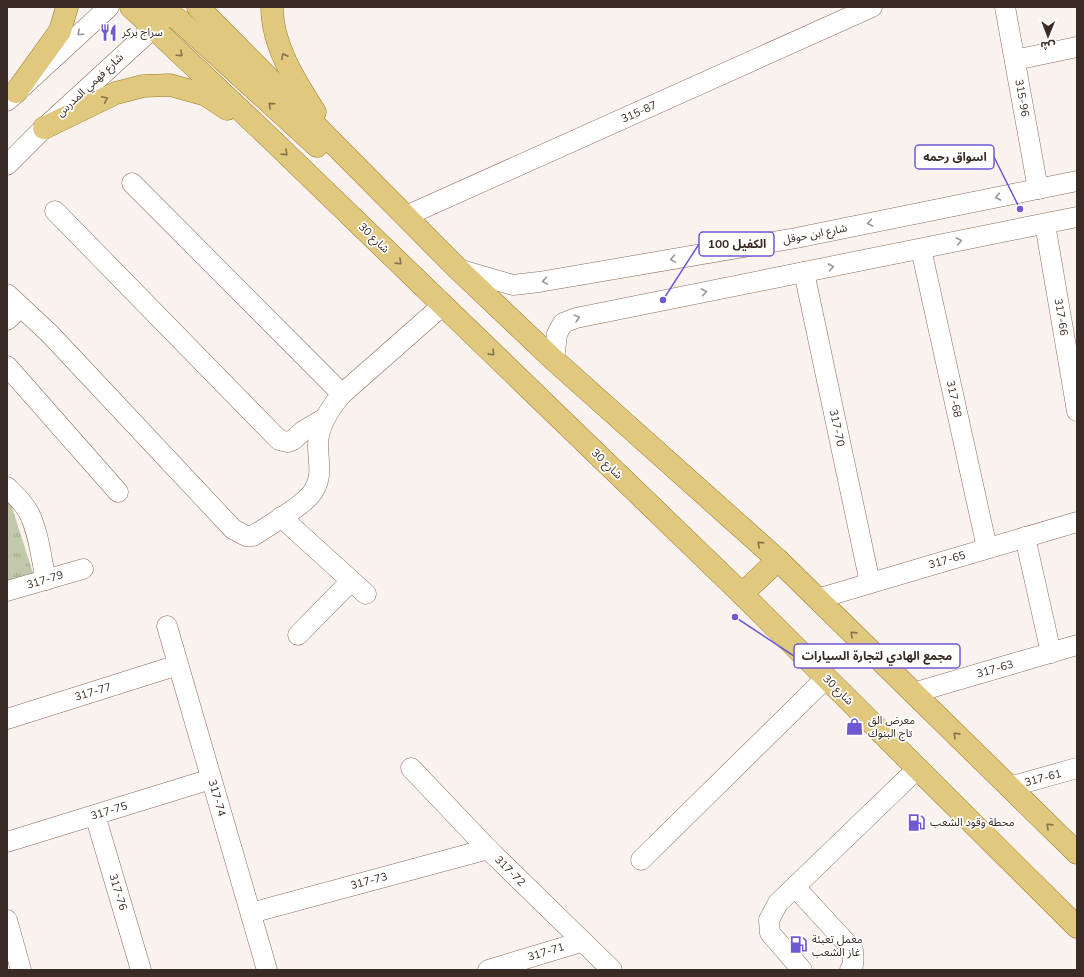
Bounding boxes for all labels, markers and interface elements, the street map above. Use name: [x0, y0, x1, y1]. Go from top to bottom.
north arrow: [1028, 16, 1068, 56]
restaurant icon: سراج بركر: [99, 22, 119, 42]
place label: سراج بركر: [121, 25, 163, 40]
one-way arrow: [78, 29, 85, 36]
text: ش: [1040, 38, 1056, 53]
one-way arrow: [175, 49, 183, 57]
street label: شارع فهمي المدرس: [53, 50, 128, 121]
one-way arrow: [281, 53, 289, 60]
street label: 315-96: [1011, 78, 1033, 118]
one-way arrow: [101, 96, 108, 104]
street label: 315-87: [619, 97, 659, 127]
one-way arrow: [268, 102, 276, 109]
callout: اسواق رحمه: [915, 145, 994, 169]
one-way arrow: [280, 148, 288, 155]
text: اسواق رحمه: [923, 149, 987, 165]
one-way arrow: [994, 192, 1001, 201]
one-way arrow: [867, 218, 873, 226]
street label: شارع 30: [355, 220, 393, 257]
street label: شارع ابن حوقل: [782, 220, 849, 248]
callout: الكفيل 100: [699, 232, 774, 256]
text: الكفيل 100: [708, 236, 766, 252]
one-way arrow: [956, 237, 962, 246]
one-way arrow: [670, 254, 677, 263]
one-way arrow: [394, 258, 402, 265]
one-way arrow: [828, 263, 835, 271]
one-way arrow: [542, 276, 548, 285]
one-way arrow: [701, 289, 707, 297]
street label: 317-66: [1051, 297, 1071, 337]
one-way arrow: [573, 315, 580, 323]
one-way arrow: [487, 348, 495, 356]
street label: 317-68: [943, 379, 965, 419]
street label: 317-70: [826, 408, 848, 448]
street label: شارع 30: [588, 446, 626, 483]
one-way arrow: [757, 541, 765, 549]
street label: 317-65: [927, 547, 968, 572]
street label: 317-79: [25, 567, 65, 593]
one-way arrow: [850, 631, 858, 639]
callout: مجمع الهادي لتجارة السيارات: [794, 644, 960, 668]
text: مجمع الهادي لتجارة السيارات: [802, 648, 952, 666]
street label: 317-63: [975, 657, 1015, 681]
street label: شارع 30: [819, 671, 857, 709]
street label: 317-77: [73, 679, 113, 705]
place label: معرض الق تاج البنوك: [868, 713, 915, 741]
shop icon: معرض الق تاج البنوك: [845, 716, 865, 736]
one-way arrow: [953, 732, 961, 740]
street label: 317-61: [1023, 766, 1063, 790]
street label: 317-74: [205, 778, 230, 819]
street label: 317-75: [89, 798, 130, 824]
fuel station icon: محطة وقود الشعب: [907, 812, 927, 832]
place label: محطة وقود الشعب: [930, 815, 1015, 830]
one-way arrow: [1046, 823, 1054, 831]
street label: 317-72: [491, 852, 529, 890]
street label: 317-73: [349, 869, 389, 893]
street label: 317-76: [105, 872, 131, 913]
place label: معمل تعبئة غاز الشعب: [812, 932, 863, 960]
fuel station icon: معمل تعبئة غاز الشعب: [789, 935, 809, 955]
street label: 317-71: [526, 939, 566, 965]

